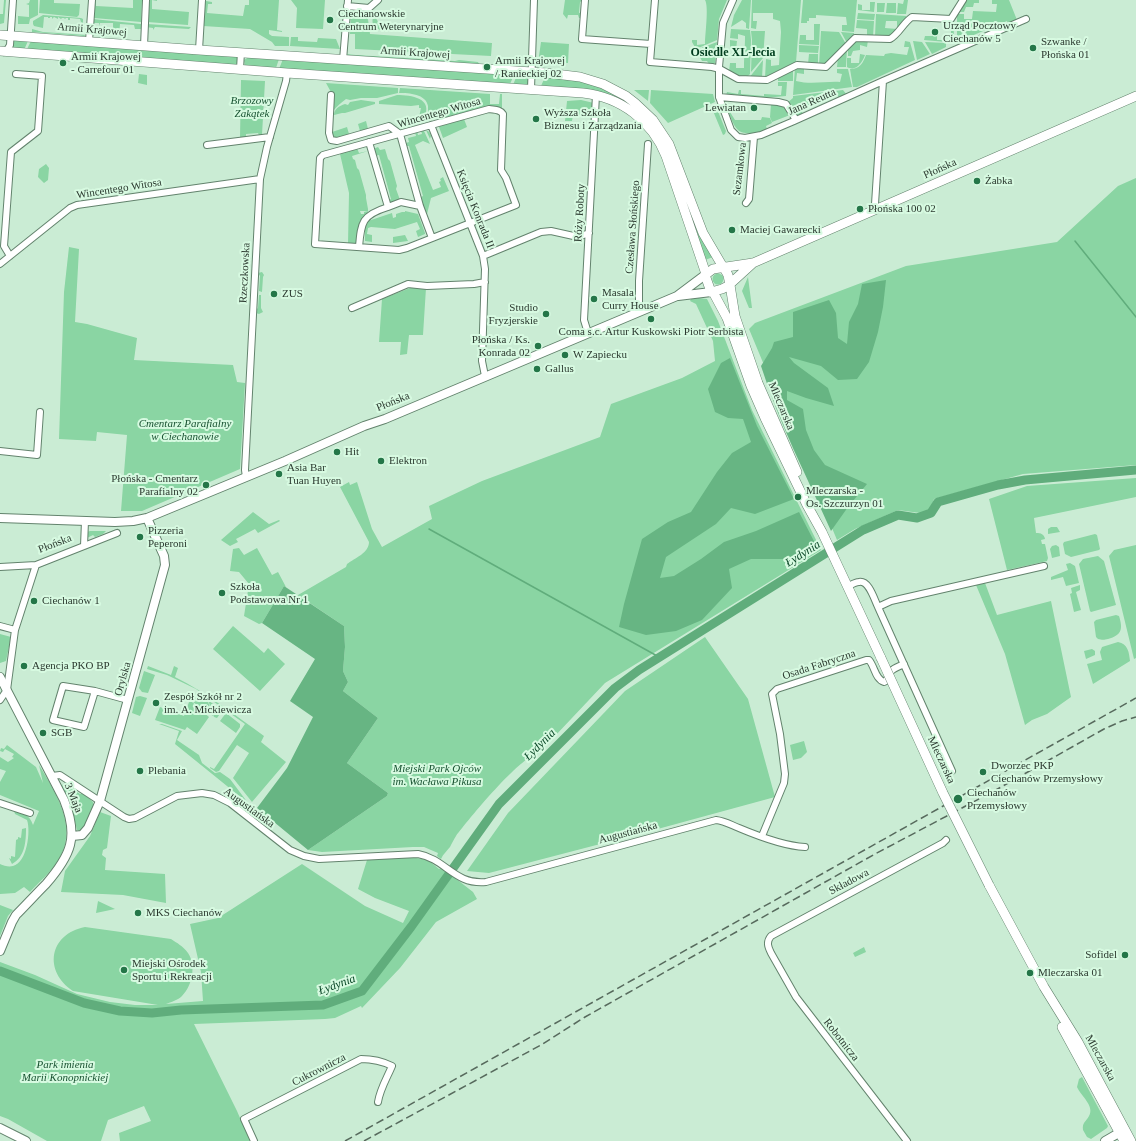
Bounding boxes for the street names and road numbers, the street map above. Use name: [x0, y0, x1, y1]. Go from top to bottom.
street label: Armii Krajowej: [57, 20, 127, 40]
street label: Armii Krajowej: [380, 44, 450, 62]
street label: Jana Reutta: [786, 86, 838, 118]
street label: Wincentego Witosa: [396, 95, 482, 131]
street label: Sezamkowa: [730, 142, 750, 196]
street label: Płońska: [921, 156, 959, 182]
street label: Księcia Konrada II: [453, 168, 497, 250]
street label: Wincentego Witosa: [75, 176, 163, 202]
street label: Czesława Słońskiego: [623, 180, 643, 274]
street label: Róży Roboty: [572, 184, 588, 242]
street label: Rzeczkowska: [237, 242, 253, 304]
street label: Mleczarska: [765, 380, 797, 432]
street label: Płońska: [374, 389, 412, 415]
street label: Płońska: [36, 532, 74, 556]
street label: Osada Fabryczna: [781, 647, 857, 683]
street label: Orylska: [112, 660, 134, 698]
street label: Mleczarska: [924, 734, 958, 786]
street label: 3 Maja: [61, 781, 85, 815]
street label: Augustiańska: [221, 785, 277, 831]
street label: Augustiańska: [597, 819, 659, 847]
street label: Składowa: [827, 866, 871, 898]
street label: Robotnicza: [820, 1016, 862, 1064]
street label: Mleczarska: [1082, 1033, 1118, 1083]
street label: Cukrownicza: [290, 1051, 348, 1089]

